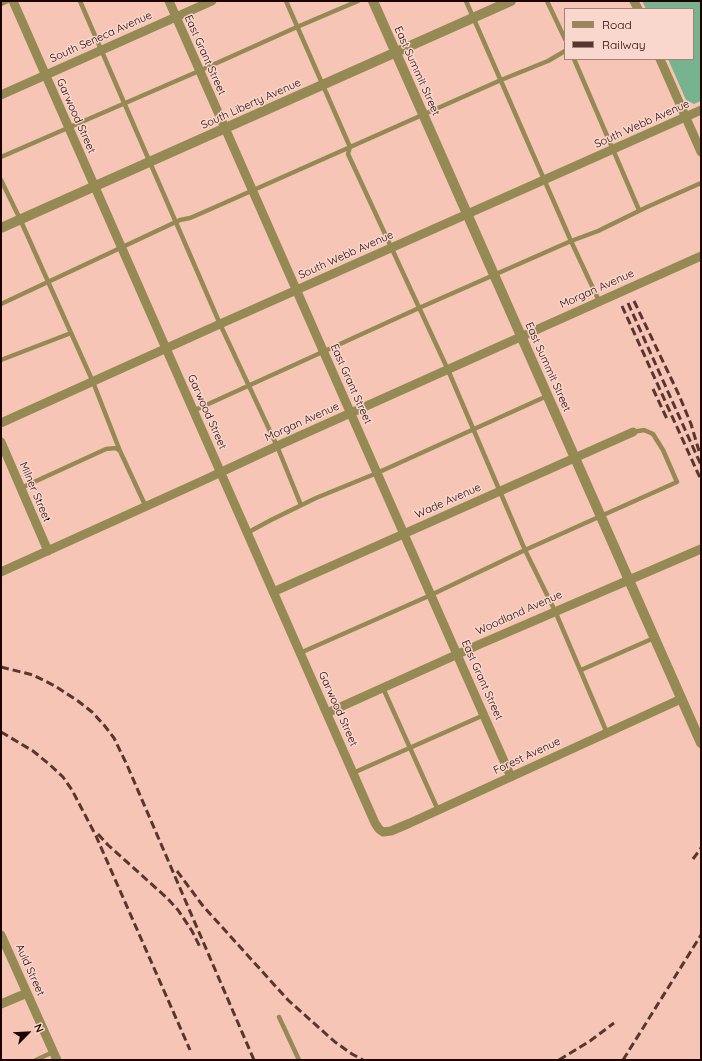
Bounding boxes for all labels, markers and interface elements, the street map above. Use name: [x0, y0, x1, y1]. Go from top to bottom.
legend: [564, 8, 694, 60]
street label: South Seneca Avenue: [48, 9, 154, 65]
street label: East Grant Street: [181, 13, 229, 97]
text: Road: [602, 17, 632, 32]
street label: East Summit Street: [391, 24, 443, 118]
text: Railway: [602, 37, 646, 52]
street label: South Liberty Avenue: [199, 76, 303, 132]
street label: Garwood Street: [54, 77, 98, 155]
street label: South Webb Avenue: [592, 97, 692, 151]
street label: South Webb Avenue: [296, 228, 396, 282]
street label: Morgan Avenue: [558, 267, 636, 311]
street label: East Summit Street: [522, 320, 574, 414]
street label: East Grant Street: [327, 342, 375, 426]
street label: Garwood Street: [185, 373, 229, 451]
street label: Morgan Avenue: [263, 400, 341, 444]
street label: Milner Street: [16, 460, 54, 524]
street label: Wade Avenue: [413, 481, 483, 521]
street label: Woodland Avenue: [474, 588, 564, 638]
street label: East Grant Street: [458, 638, 506, 722]
street label: Garwood Street: [316, 670, 360, 748]
street label: Forest Avenue: [491, 735, 563, 777]
street label: Auld Street: [13, 942, 47, 998]
north arrow: [8, 1013, 48, 1053]
text: N: [31, 1022, 47, 1035]

